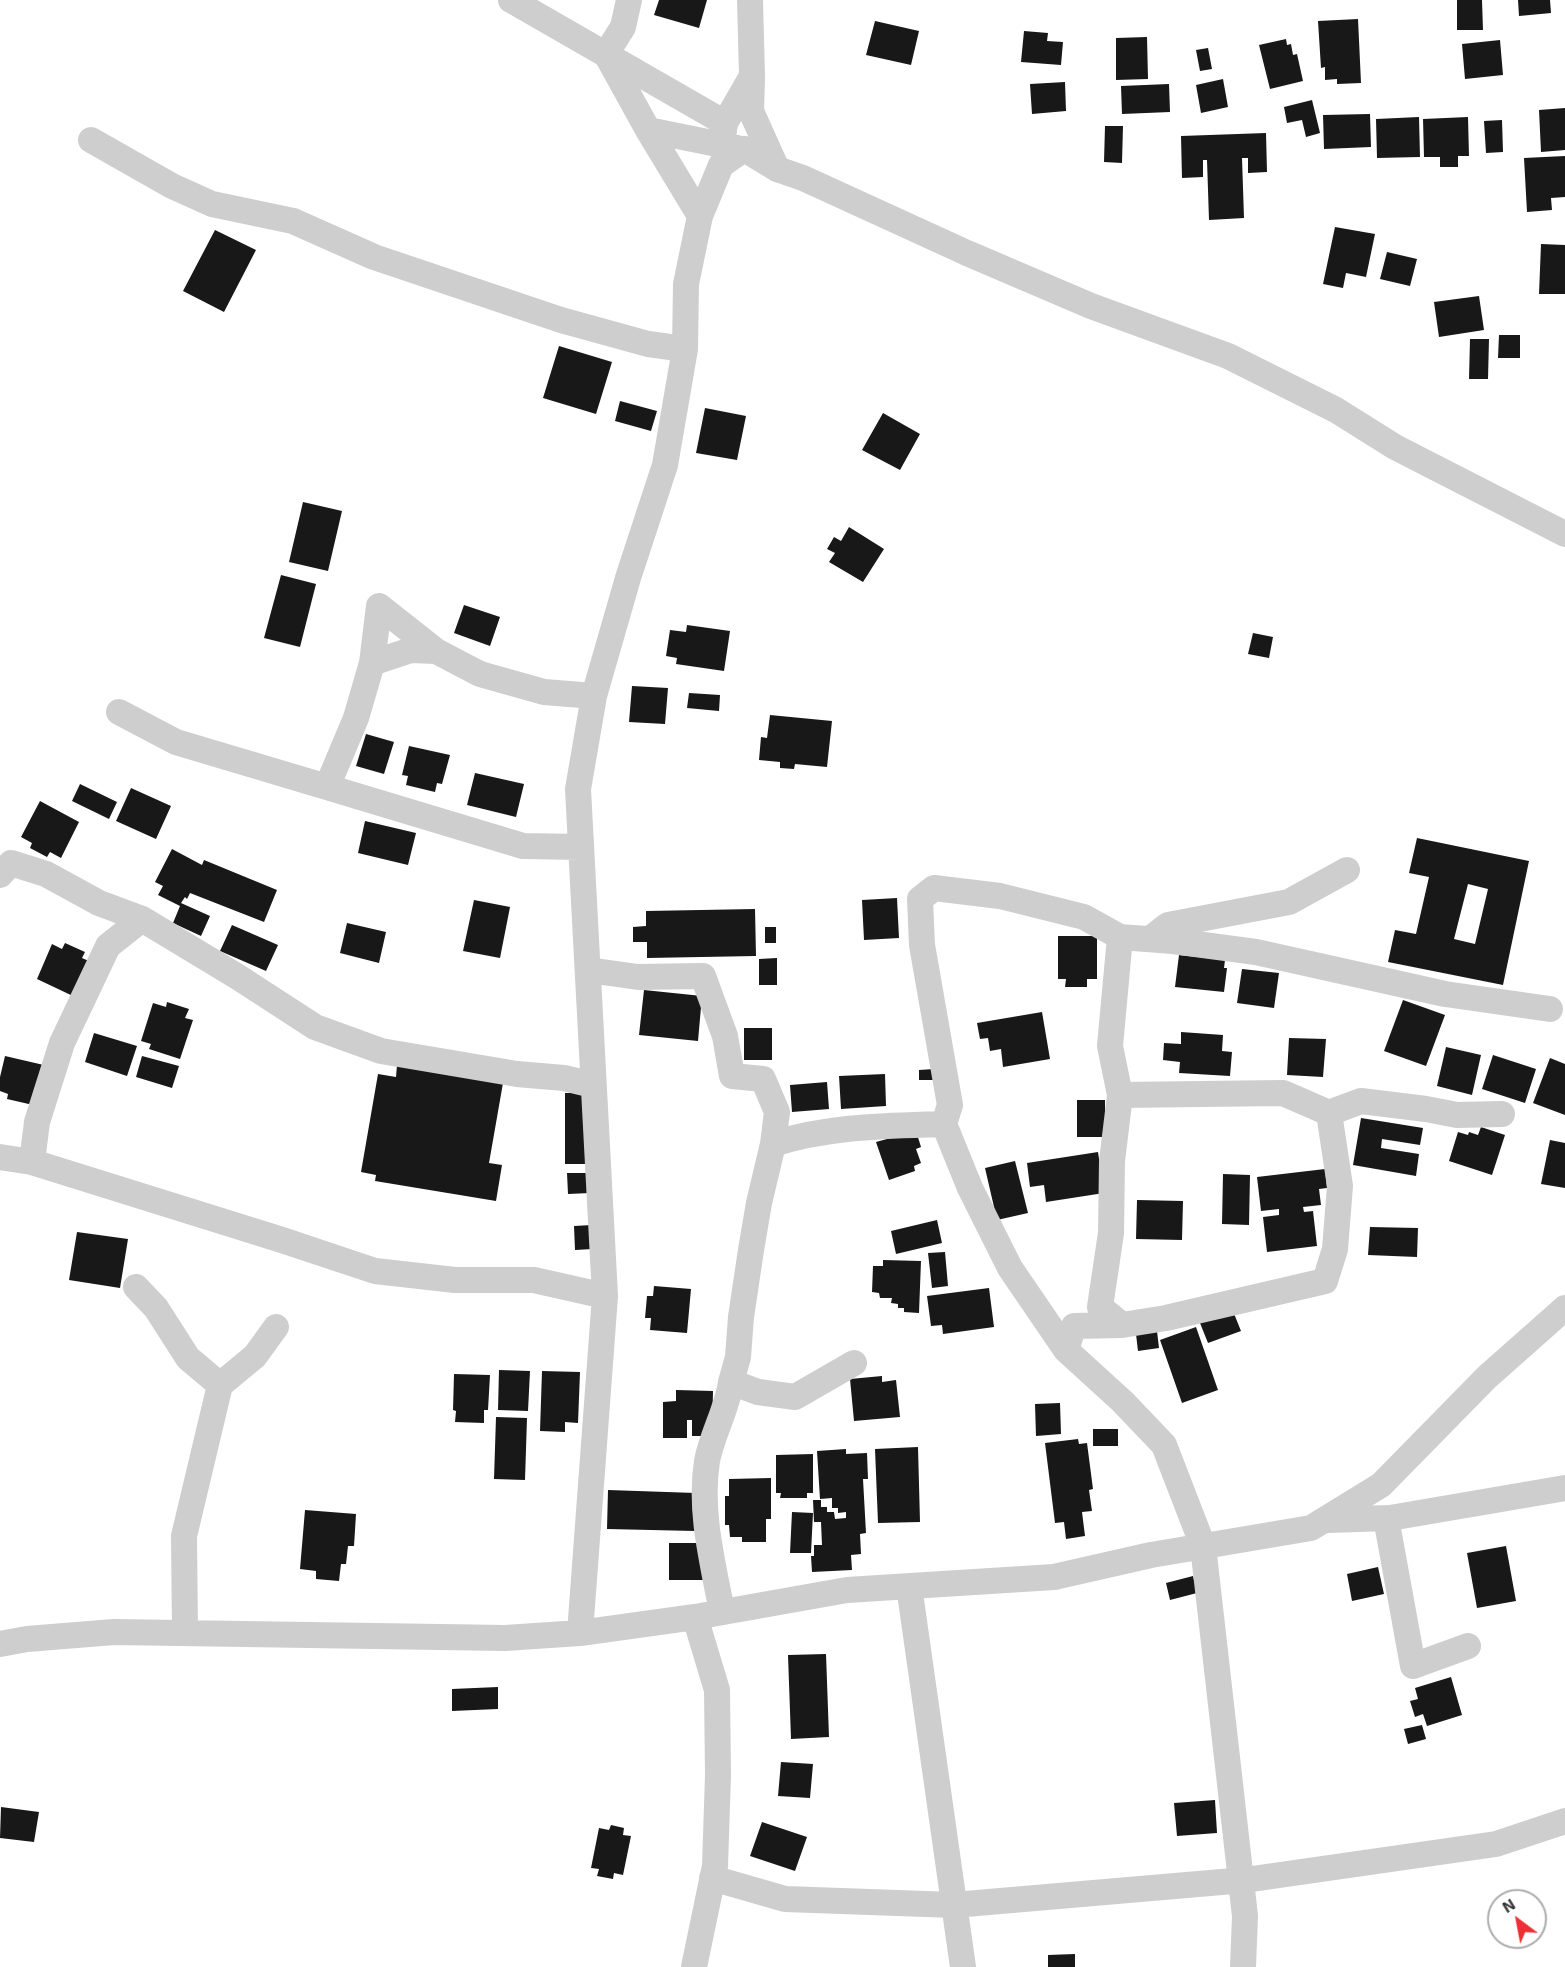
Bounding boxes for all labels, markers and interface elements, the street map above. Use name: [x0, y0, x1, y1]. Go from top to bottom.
north arrow: [1487, 1889, 1547, 1949]
text: N: [1498, 1894, 1518, 1916]

